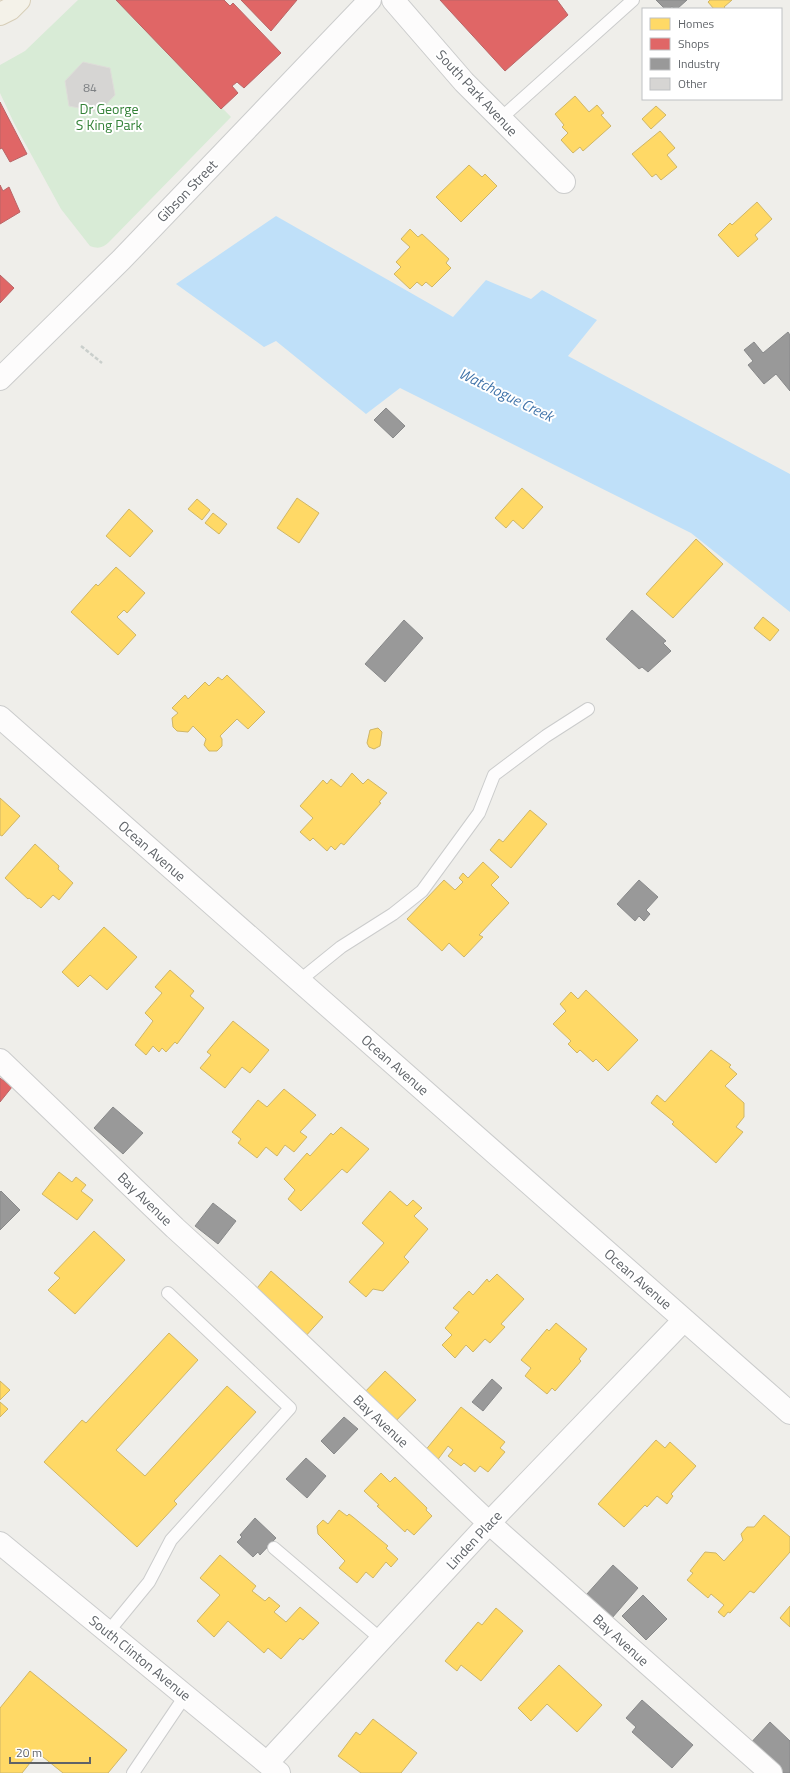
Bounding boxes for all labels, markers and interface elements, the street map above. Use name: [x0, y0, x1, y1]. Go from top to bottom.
legend: [642, 8, 782, 100]
text: Homes: [678, 14, 714, 33]
text: Shops: [678, 34, 710, 53]
street label: South Park Avenue: [432, 45, 523, 141]
text: Industry: [678, 54, 720, 73]
text: Other: [678, 74, 707, 93]
house number: 84: [83, 78, 97, 97]
park label: Dr George S King Park: [76, 98, 142, 135]
street label: Gibson Street: [151, 155, 222, 227]
water label: Watchogue Creek: [455, 362, 559, 428]
street label: Ocean Avenue: [114, 815, 191, 886]
street label: Ocean Avenue: [357, 1029, 434, 1100]
street label: Bay Avenue: [113, 1167, 178, 1230]
street label: Ocean Avenue: [600, 1243, 677, 1314]
street label: Bay Avenue: [349, 1389, 414, 1452]
street label: Linden Place: [441, 1505, 507, 1574]
street label: Bay Avenue: [589, 1609, 654, 1671]
street label: South Clinton Avenue: [85, 1610, 196, 1705]
scale bar: [10, 1739, 90, 1765]
text: 20 m: [16, 1743, 42, 1762]

